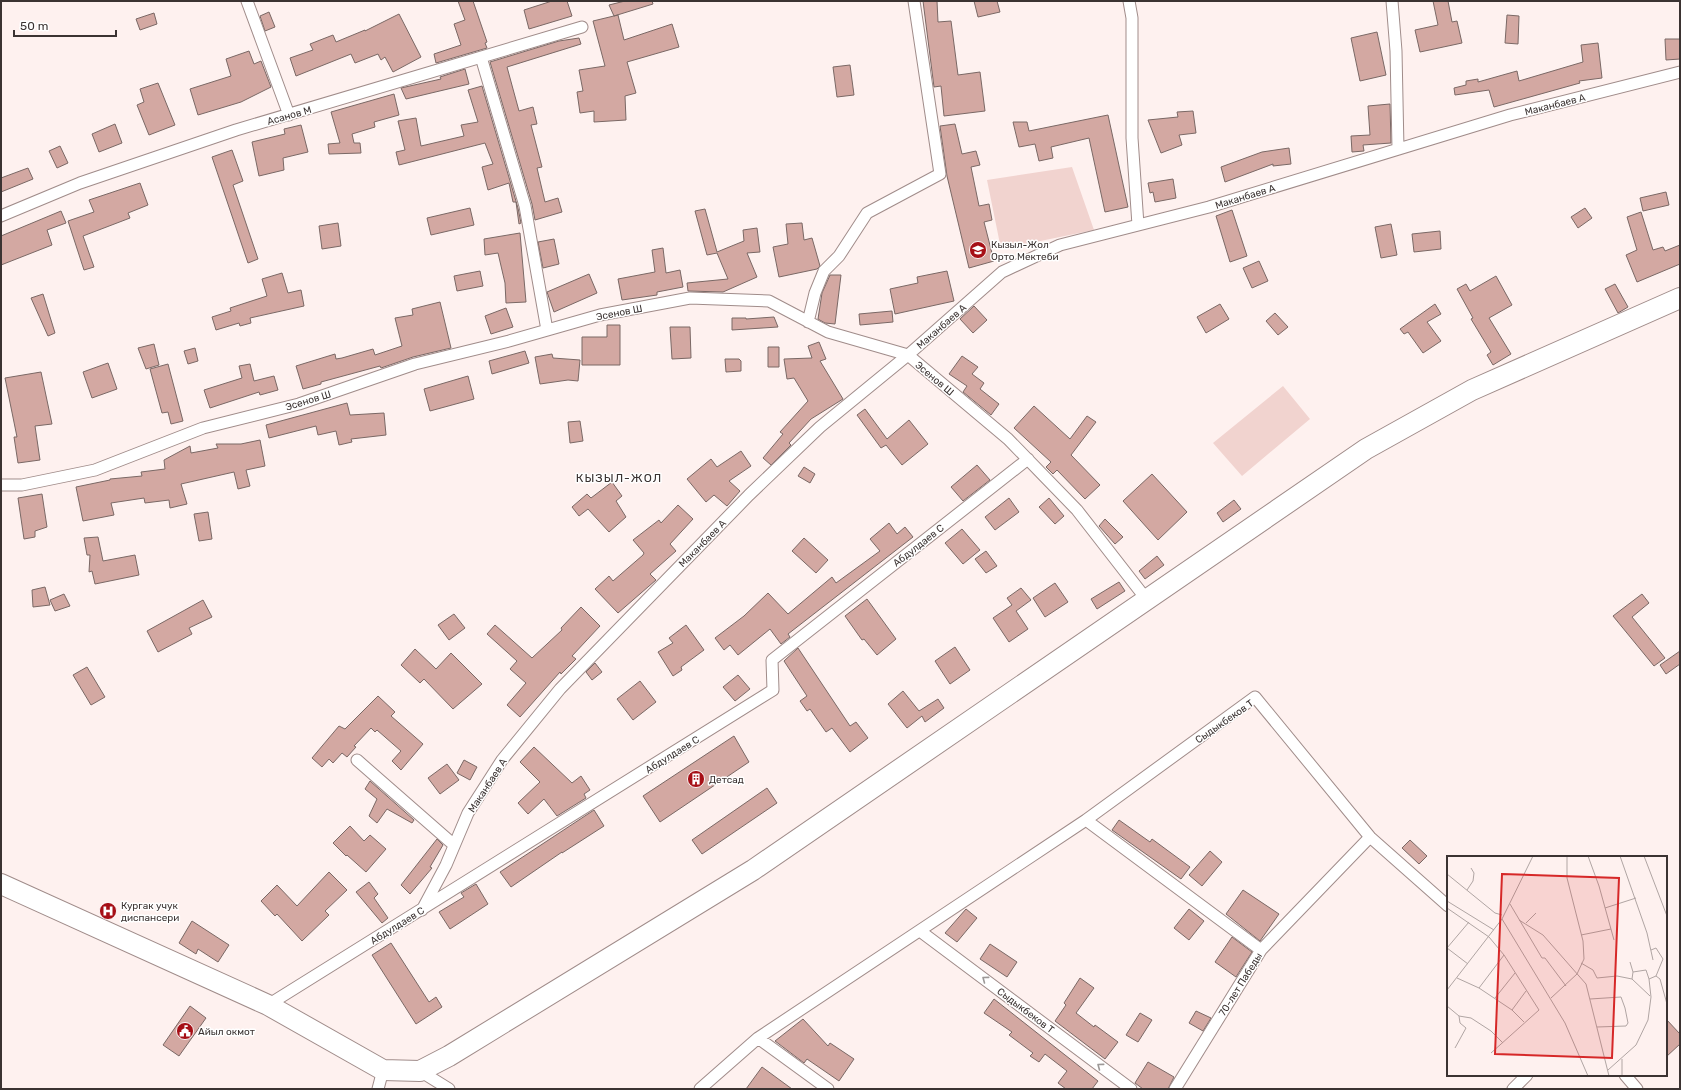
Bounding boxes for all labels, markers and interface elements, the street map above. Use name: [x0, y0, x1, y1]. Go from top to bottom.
scale bar: [14, 12, 116, 38]
text: 50 m: [20, 19, 48, 33]
street label: Маканбаев А: [1524, 92, 1587, 118]
street label: Асанов М: [266, 104, 313, 128]
street label: Маканбаев А: [1214, 182, 1277, 212]
place label: Кызыл-Жол Орто Мектеби: [991, 239, 1059, 263]
school or university icon: Кызыл-Жол Орто Мектеби: [968, 240, 988, 260]
street label: Маканбаев А: [914, 302, 969, 352]
street label: Эсенов Ш: [595, 303, 643, 323]
street label: Эсенов Ш: [912, 359, 956, 398]
street label: Эсенов Ш: [284, 388, 333, 414]
district label: КЫЗЫЛ-ЖОЛ: [576, 471, 662, 485]
street label: Маканбаев А: [676, 517, 729, 570]
street label: Абдулдаев С: [891, 522, 947, 569]
street label: Сыдыкбеков Т: [1193, 697, 1256, 746]
street label: Абдулдаев С: [643, 733, 702, 776]
street label: Маканбаев А: [466, 756, 510, 815]
building icon: Детсад: [686, 769, 706, 789]
place label: Детсад: [709, 774, 744, 786]
inset map: [1447, 856, 1667, 1076]
place label: Кургак учук диспансери: [121, 900, 179, 924]
hospital icon: Кургак учук диспансери: [98, 901, 118, 921]
street label: Абдулдаев С: [368, 904, 427, 947]
street label: 70-лет Пабеды: [1217, 951, 1265, 1018]
one-way arrow: [982, 977, 989, 984]
street label: Сыдыкбеков Т: [995, 985, 1056, 1036]
public building icon: Айыл окмот: [175, 1021, 195, 1041]
place label: Айыл окмот: [198, 1026, 255, 1038]
one-way arrow: [1097, 1063, 1104, 1070]

